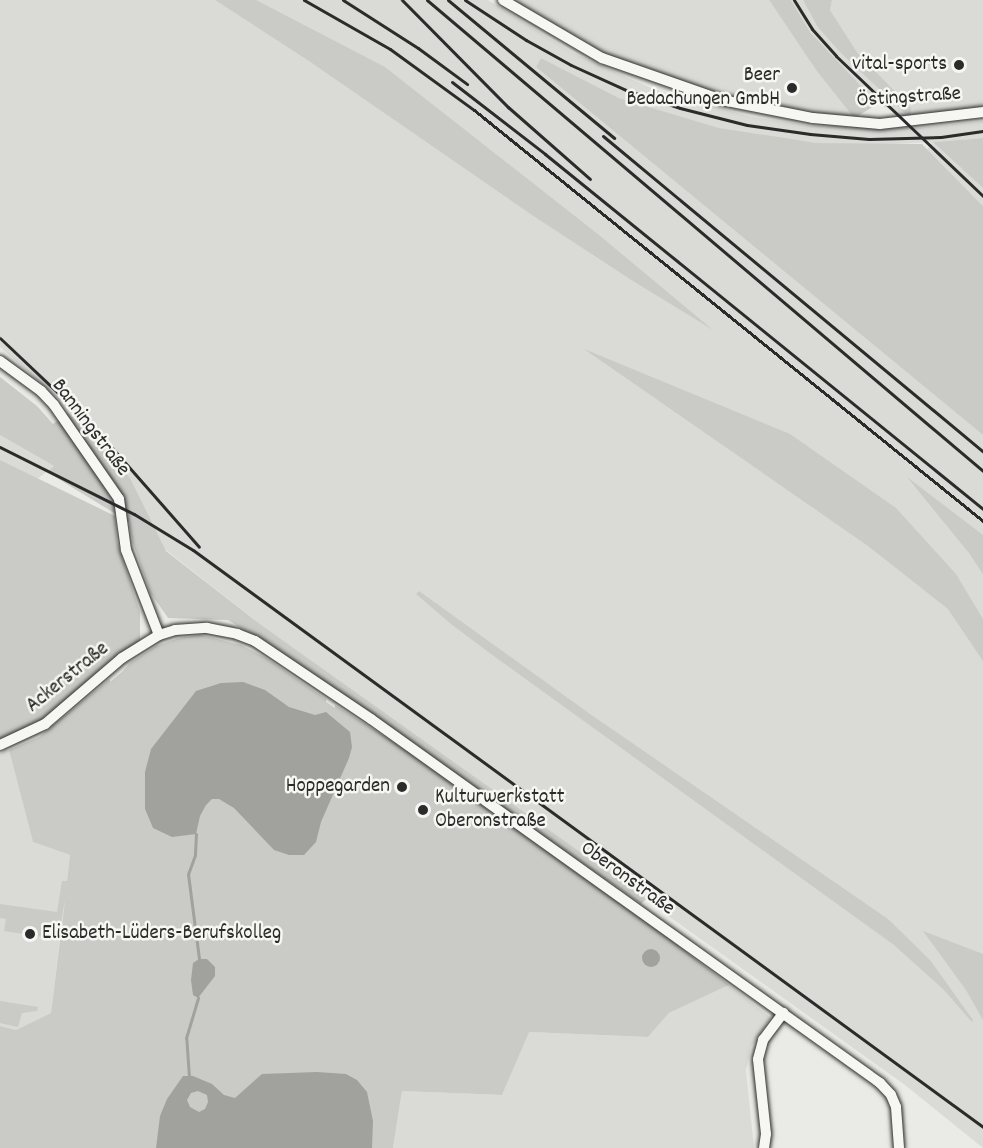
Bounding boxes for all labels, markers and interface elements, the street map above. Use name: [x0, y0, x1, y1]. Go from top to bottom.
place label: vital-sports: [852, 52, 947, 78]
marker: vital-sports: [952, 58, 966, 72]
place label: Beer Bedachungen GmbH: [626, 63, 780, 113]
marker: Beer Bedachungen GmbH: [785, 81, 799, 95]
street label: Östingstraße: [856, 82, 962, 114]
street label: Banningstraße: [45, 374, 135, 482]
street label: Ackerstraße: [22, 637, 114, 719]
place label: Hoppegarden: [286, 774, 390, 800]
marker: Hoppegarden: [395, 780, 409, 794]
place label: Kulturwerkstatt Oberonstraße: [435, 785, 564, 835]
marker: Kulturwerkstatt Oberonstraße: [416, 803, 430, 817]
street label: Oberonstraße: [575, 836, 679, 922]
place label: Elisabeth-Lüders-Berufskolleg: [42, 921, 281, 947]
marker: Elisabeth-Lüders-Berufskolleg: [23, 927, 37, 941]

